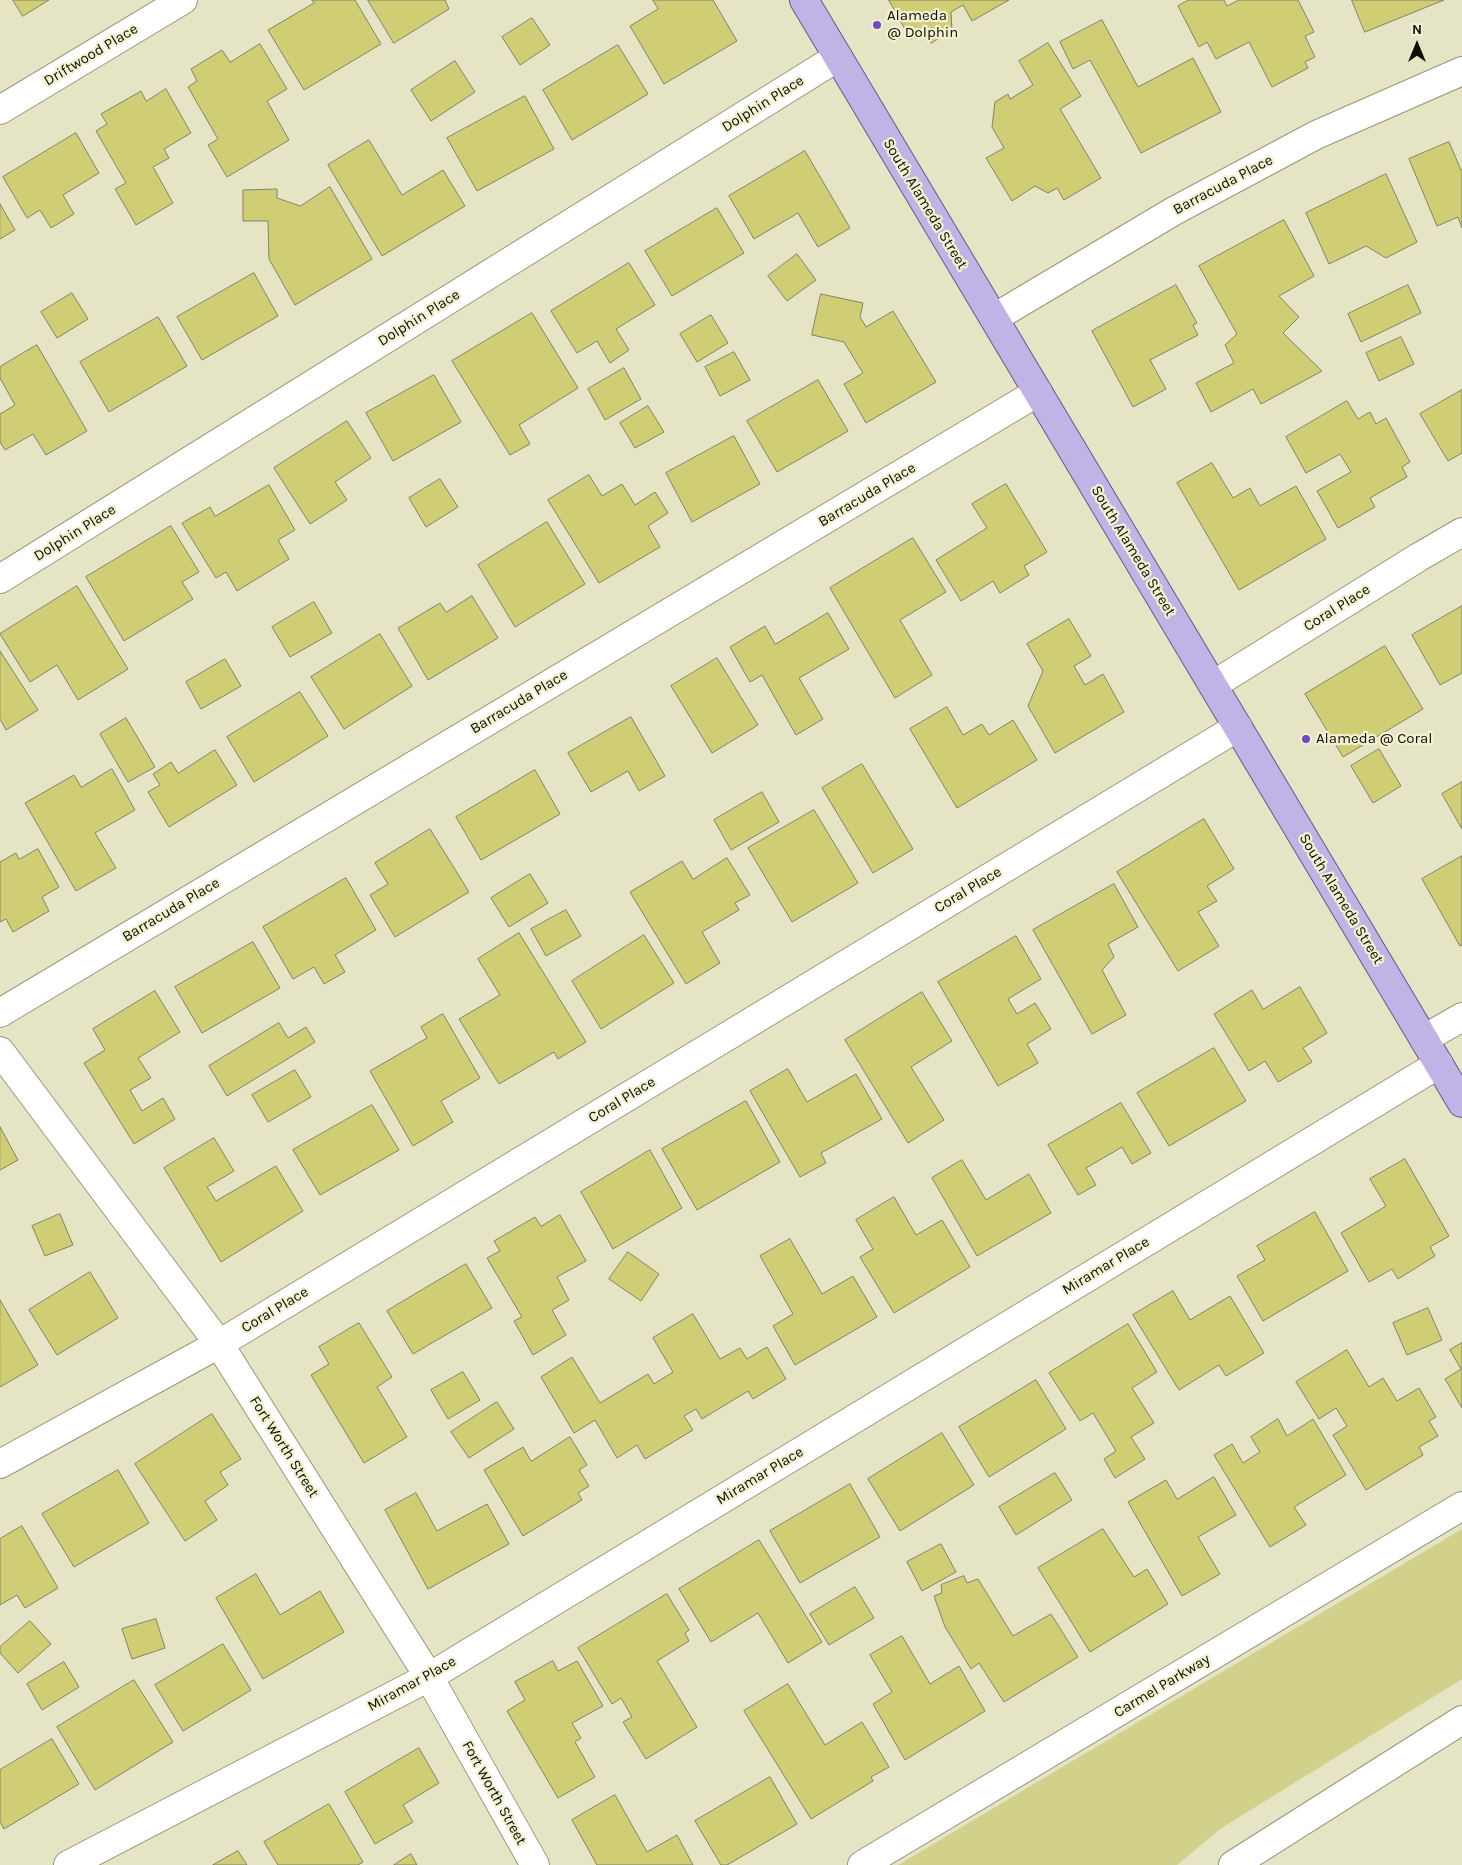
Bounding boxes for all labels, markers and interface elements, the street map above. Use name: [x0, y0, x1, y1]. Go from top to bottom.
place label: Alameda @ Dolphin: [887, 7, 958, 42]
marker: Alameda @ Dolphin: [871, 19, 883, 31]
street label: Driftwood Place: [41, 20, 141, 90]
north arrow: [1392, 20, 1442, 70]
text: N: [1412, 21, 1422, 38]
street label: Dolphin Place: [719, 72, 807, 136]
street label: South Alameda Street: [879, 135, 971, 273]
street label: Barracuda Place: [1170, 151, 1276, 219]
street label: Dolphin Place: [375, 286, 463, 350]
street label: Barracuda Place: [815, 459, 919, 531]
street label: South Alameda Street: [1087, 482, 1179, 620]
street label: Dolphin Place: [31, 501, 119, 565]
street label: Coral Place: [1300, 580, 1374, 636]
street label: Barracuda Place: [467, 666, 571, 738]
place label: Alameda @ Coral: [1316, 730, 1432, 748]
marker: Alameda @ Coral: [1300, 733, 1312, 745]
street label: South Alameda Street: [1295, 830, 1387, 968]
street label: Coral Place: [931, 863, 1005, 917]
street label: Barracuda Place: [119, 874, 223, 946]
street label: Coral Place: [585, 1073, 659, 1127]
street label: Miramar Place: [1059, 1233, 1153, 1299]
street label: Coral Place: [238, 1283, 312, 1337]
street label: Fort Worth Street: [246, 1393, 322, 1501]
street label: Miramar Place: [713, 1443, 807, 1509]
street label: Carmel Parkway: [1111, 1650, 1213, 1722]
street label: Miramar Place: [365, 1652, 459, 1716]
street label: Fort Worth Street: [458, 1738, 530, 1848]

